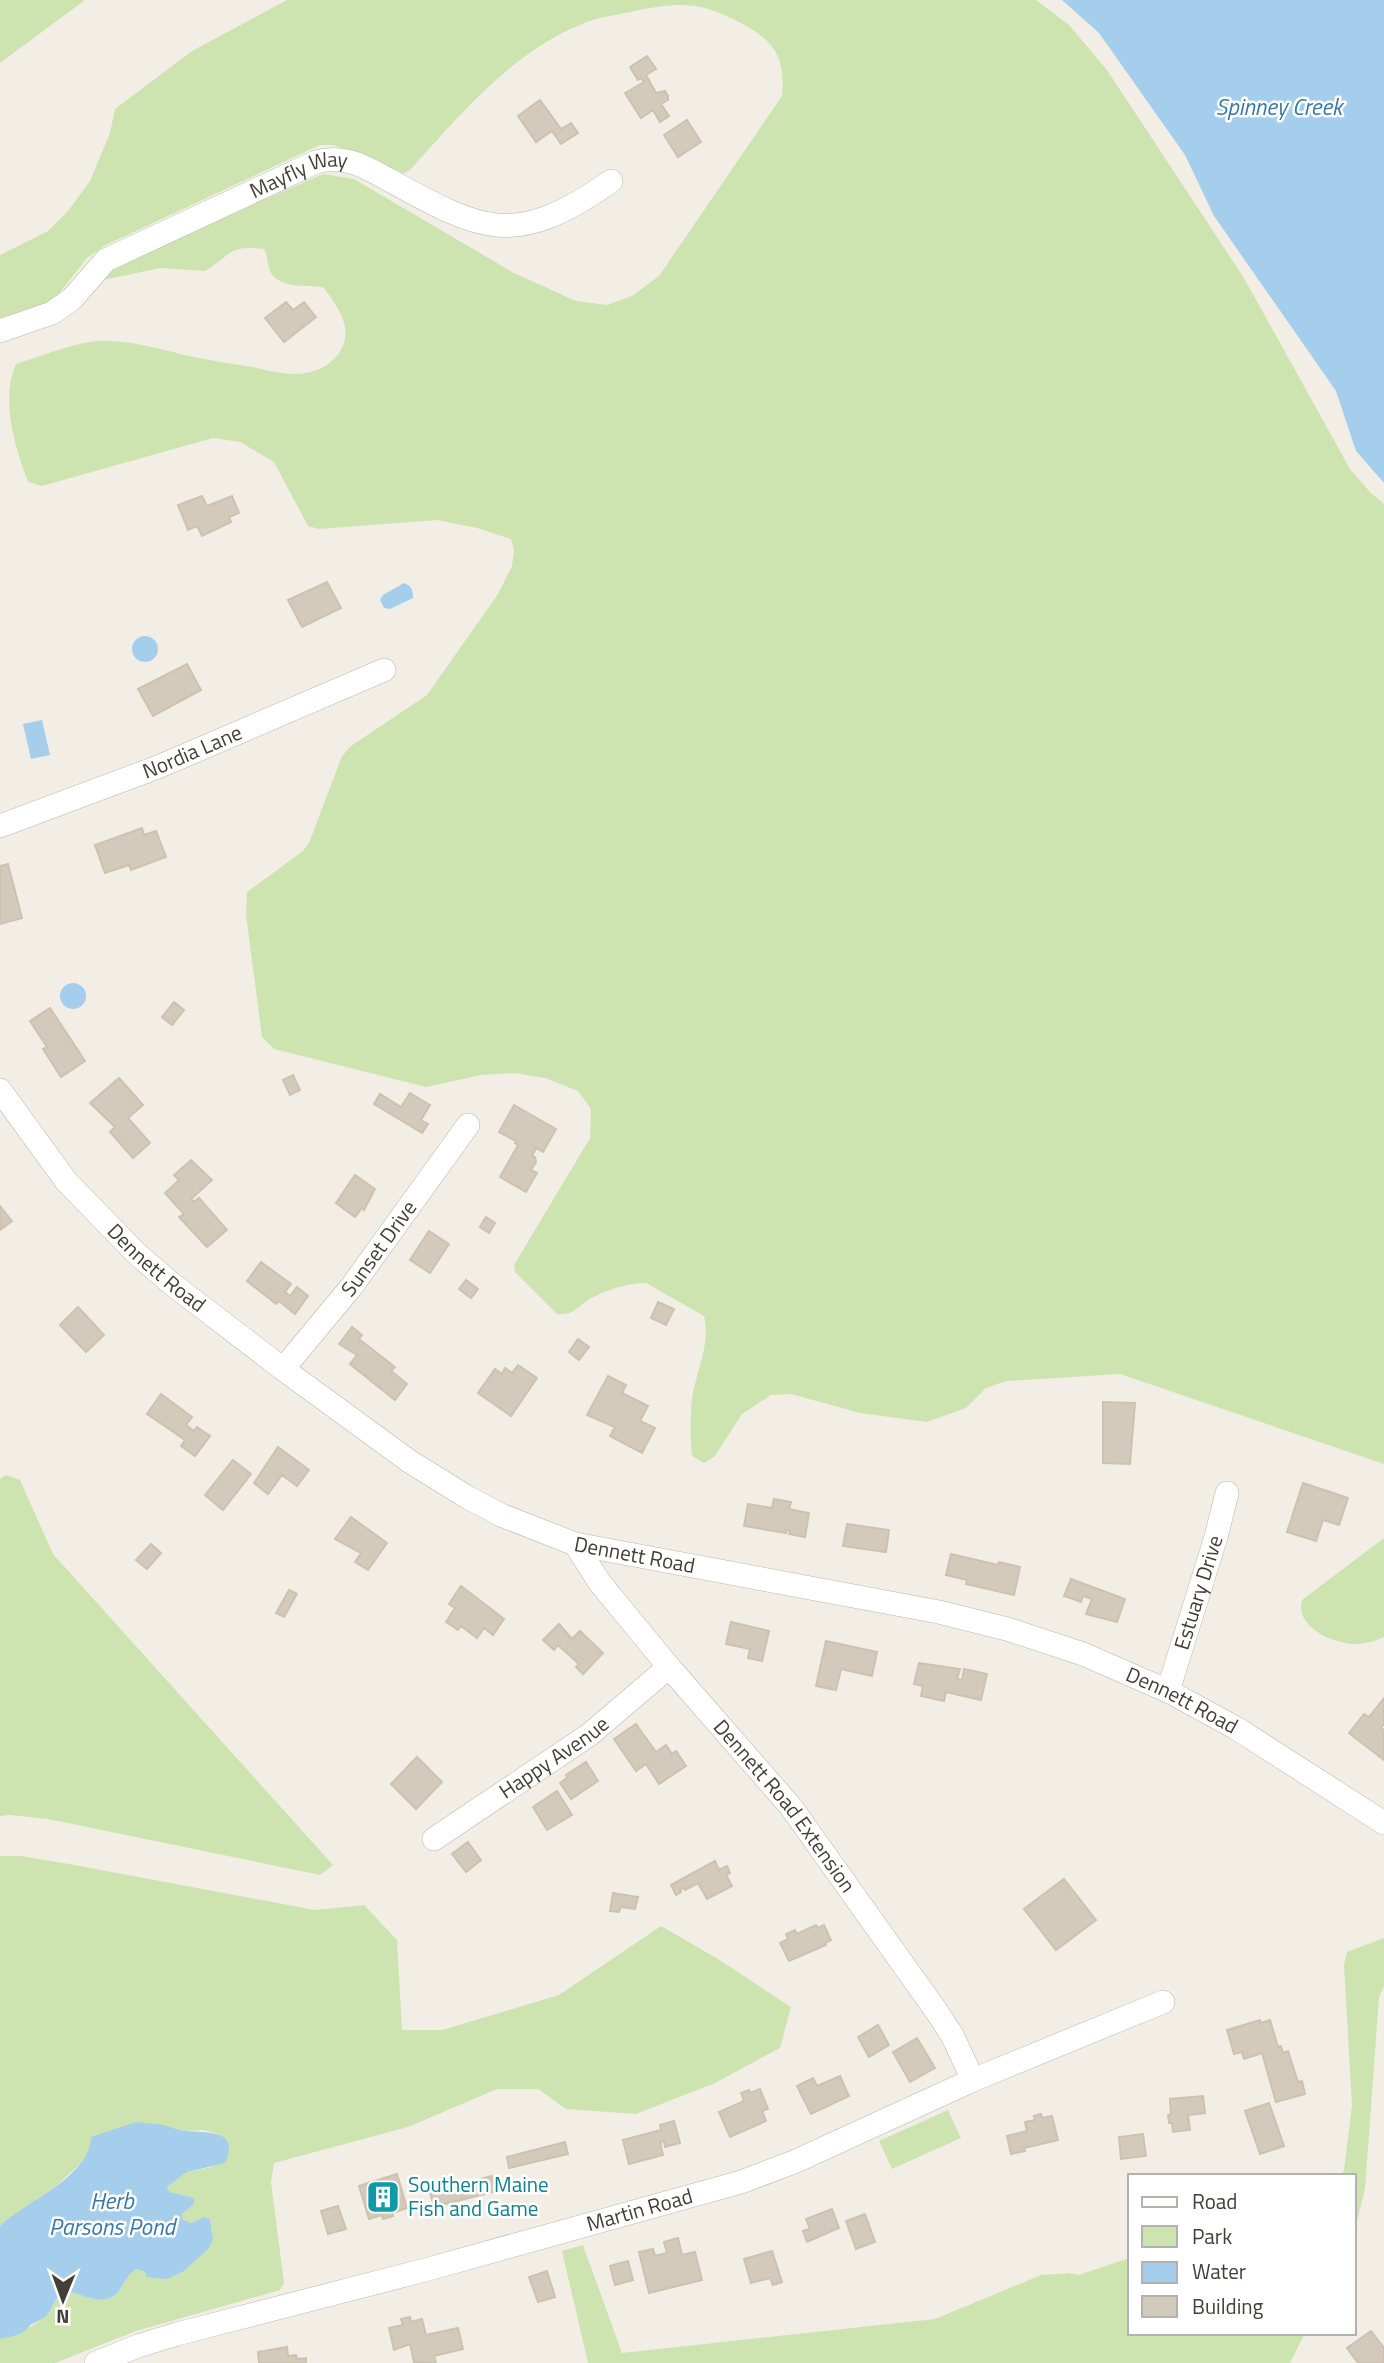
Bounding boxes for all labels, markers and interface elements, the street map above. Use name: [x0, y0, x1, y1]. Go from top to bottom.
water label: Spinney Creek: [1216, 89, 1345, 124]
street label: Mayfly Way: [244, 142, 350, 206]
street label: Nordia Lane: [138, 716, 247, 786]
street label: Sunset Drive: [333, 1193, 424, 1303]
street label: Dennett Road: [100, 1215, 213, 1319]
street label: Dennett Road: [572, 1527, 698, 1581]
street label: Estuary Drive: [1165, 1531, 1231, 1654]
street label: Dennett Road: [1121, 1658, 1244, 1741]
street label: Happy Avenue: [492, 1708, 615, 1806]
street label: Dennett Road Extension: [706, 1712, 864, 1899]
place label: Southern Maine Fish and Game: [408, 2168, 549, 2224]
legend: [1128, 2174, 1356, 2335]
building icon: Southern Maine Fish and Game: [364, 2178, 402, 2216]
street label: Martin Road: [583, 2179, 696, 2239]
water label: Herb Parsons Pond: [49, 2183, 177, 2244]
text: Road: [1192, 2185, 1237, 2217]
text: Park: [1192, 2220, 1232, 2252]
text: Water: [1192, 2255, 1246, 2287]
north arrow: [28, 2265, 98, 2335]
text: Building: [1192, 2290, 1264, 2322]
text: N: [56, 2303, 70, 2332]

